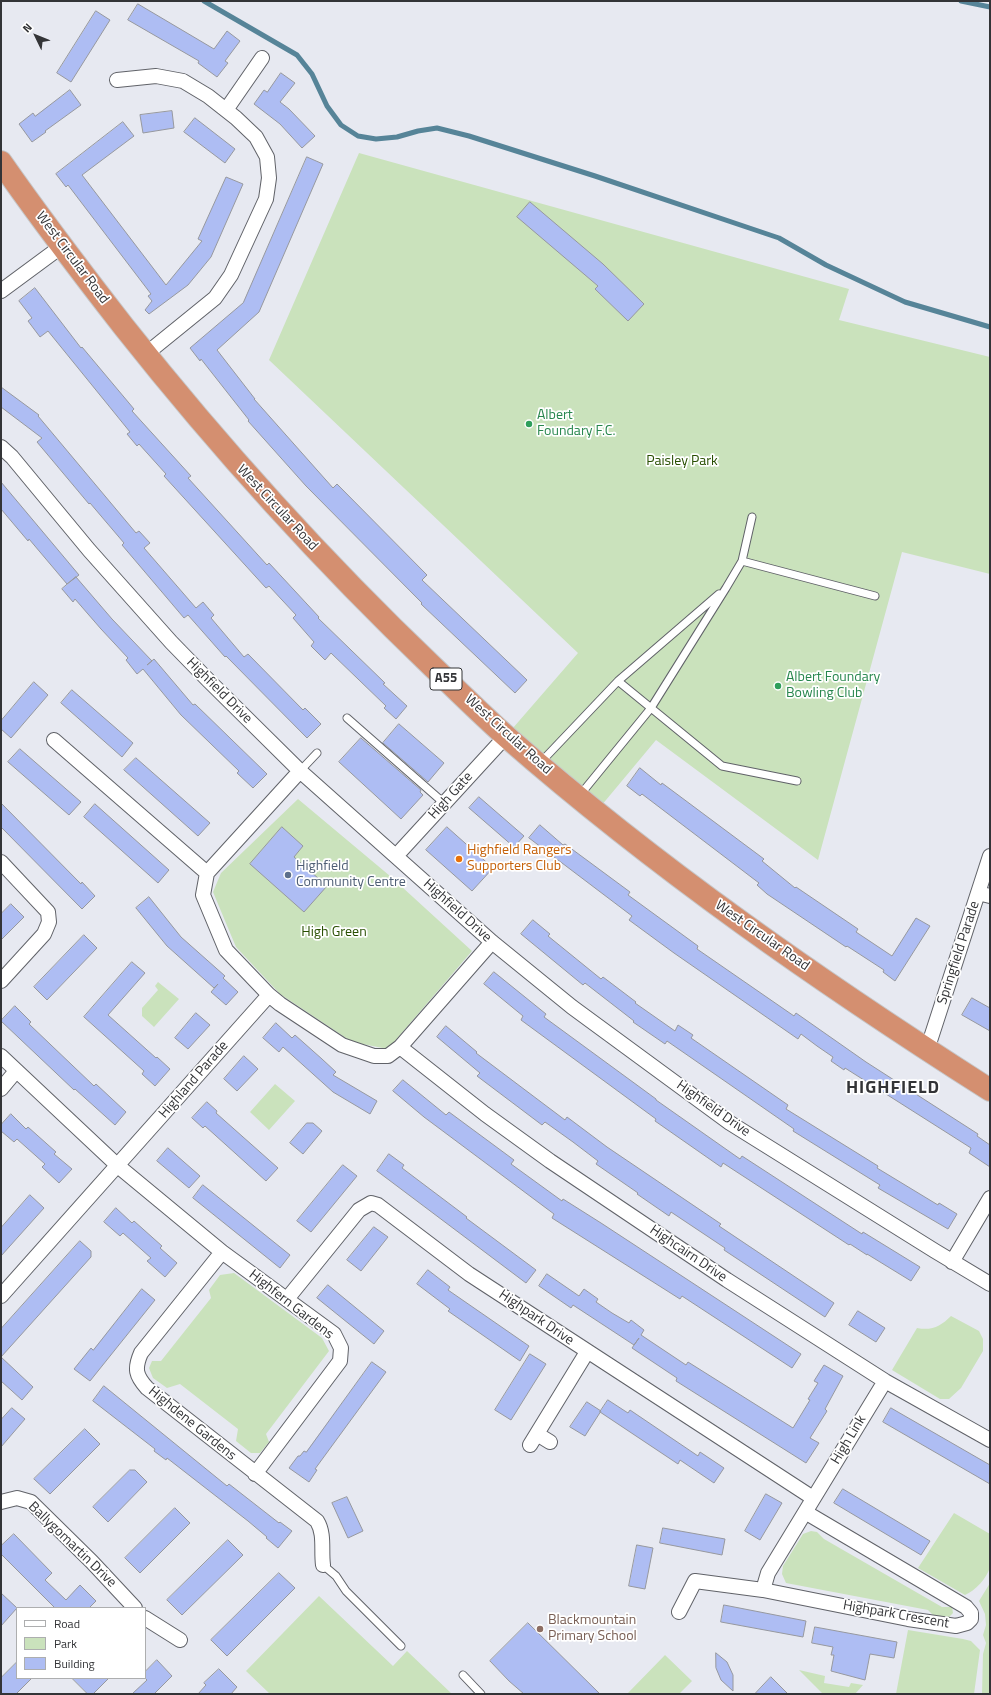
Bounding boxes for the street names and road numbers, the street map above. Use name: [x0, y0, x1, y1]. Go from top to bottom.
street label: West Circular Road: [32, 209, 112, 307]
street label: West Circular Road: [233, 462, 321, 554]
street label: Highfield Drive: [183, 655, 255, 727]
road number: A55: [430, 668, 462, 690]
street label: West Circular Road: [461, 692, 555, 778]
street label: High Gate: [425, 769, 477, 823]
street label: Highfield Drive: [419, 876, 495, 946]
street label: West Circular Road: [712, 897, 812, 975]
street label: Springfield Parade: [934, 899, 984, 1007]
street label: Highland Parade: [156, 1038, 232, 1122]
street label: Highfield Drive: [673, 1077, 753, 1141]
street label: Highcairn Drive: [646, 1222, 730, 1286]
street label: Highfern Gardens: [245, 1267, 337, 1343]
street label: Highpark Drive: [495, 1287, 577, 1349]
street label: Highdene Gardens: [145, 1383, 239, 1465]
street label: High Link: [828, 1412, 870, 1468]
street label: Ballygomartin Drive: [24, 1499, 120, 1591]
street label: Highpark Crescent: [842, 1597, 950, 1633]

